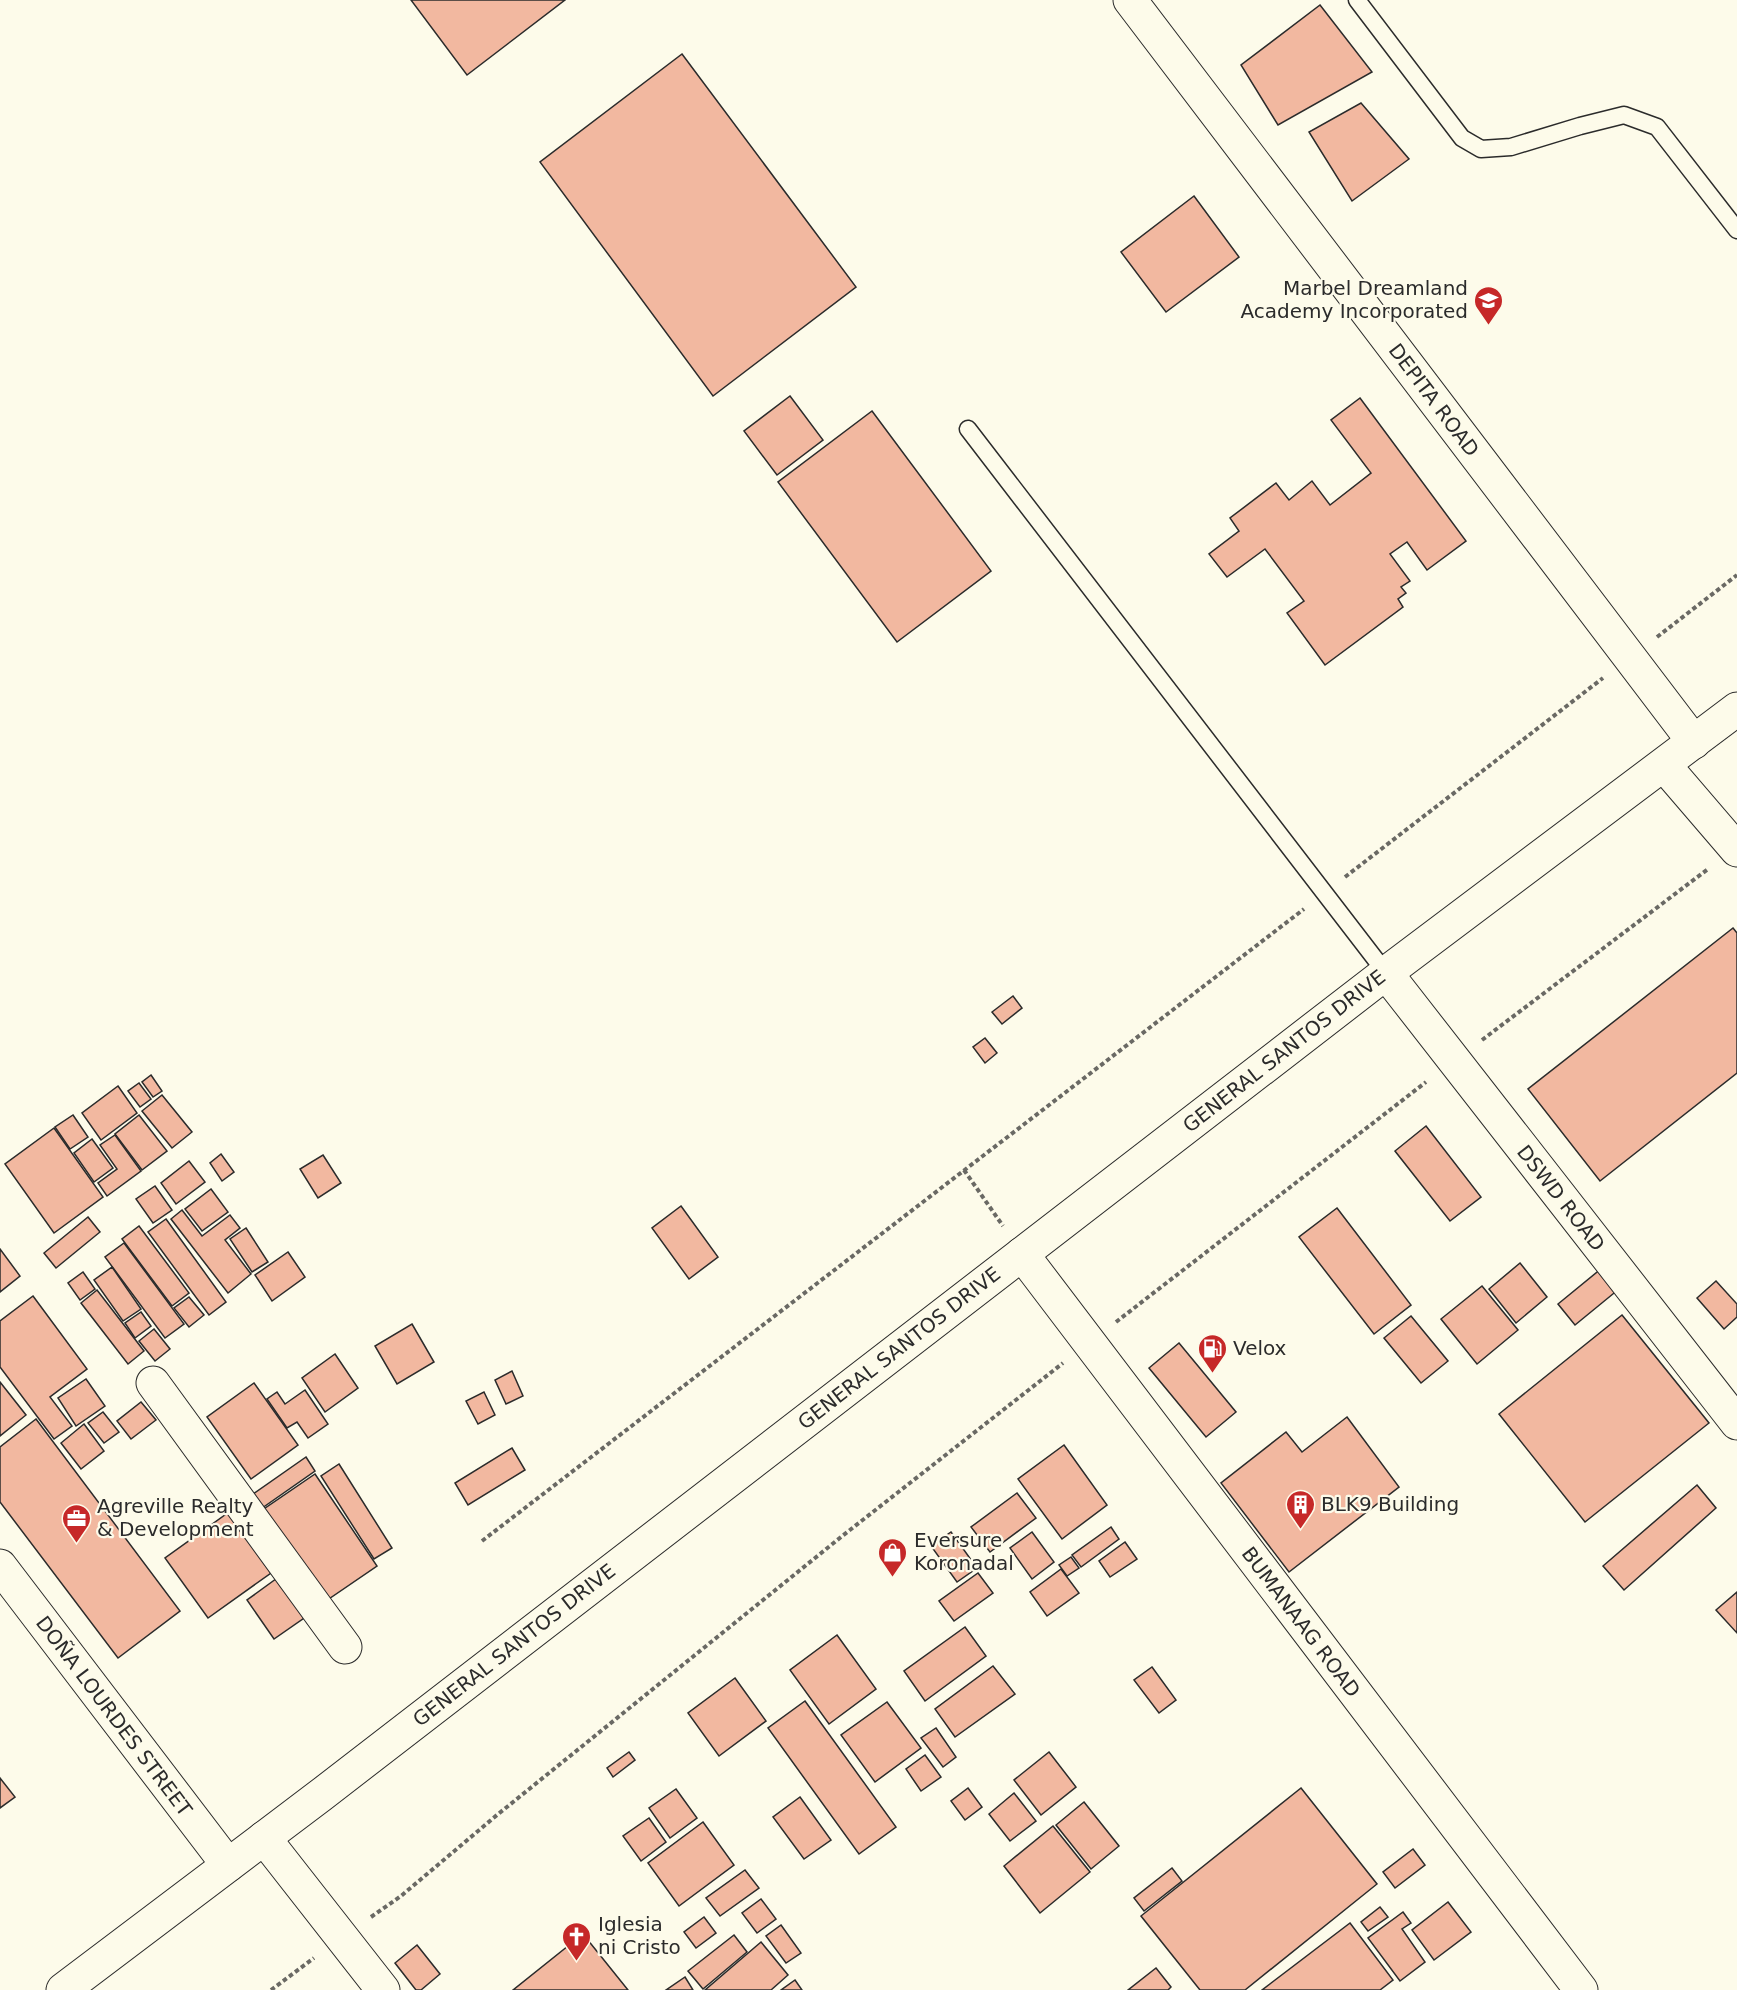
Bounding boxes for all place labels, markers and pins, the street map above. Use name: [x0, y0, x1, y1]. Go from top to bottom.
place label: Marbel Dreamland Academy Incorporated: [1240, 276, 1468, 323]
school or university icon: Marbel Dreamland Academy Incorporated: [1473, 284, 1505, 326]
fuel station icon: Velox: [1196, 1332, 1228, 1374]
place label: Velox: [1233, 1336, 1287, 1360]
building icon: BLK9 Building: [1284, 1488, 1316, 1530]
place label: BLK9 Building: [1321, 1492, 1459, 1516]
place label: Agreville Realty & Development: [97, 1494, 254, 1541]
office icon: Agreville Realty & Development: [60, 1502, 92, 1544]
place label: Eversure Koronadal: [914, 1528, 1014, 1575]
shop icon: Eversure Koronadal: [877, 1536, 909, 1578]
place label: Iglesia ni Cristo: [598, 1912, 681, 1959]
church icon: Iglesia ni Cristo: [561, 1920, 593, 1962]

